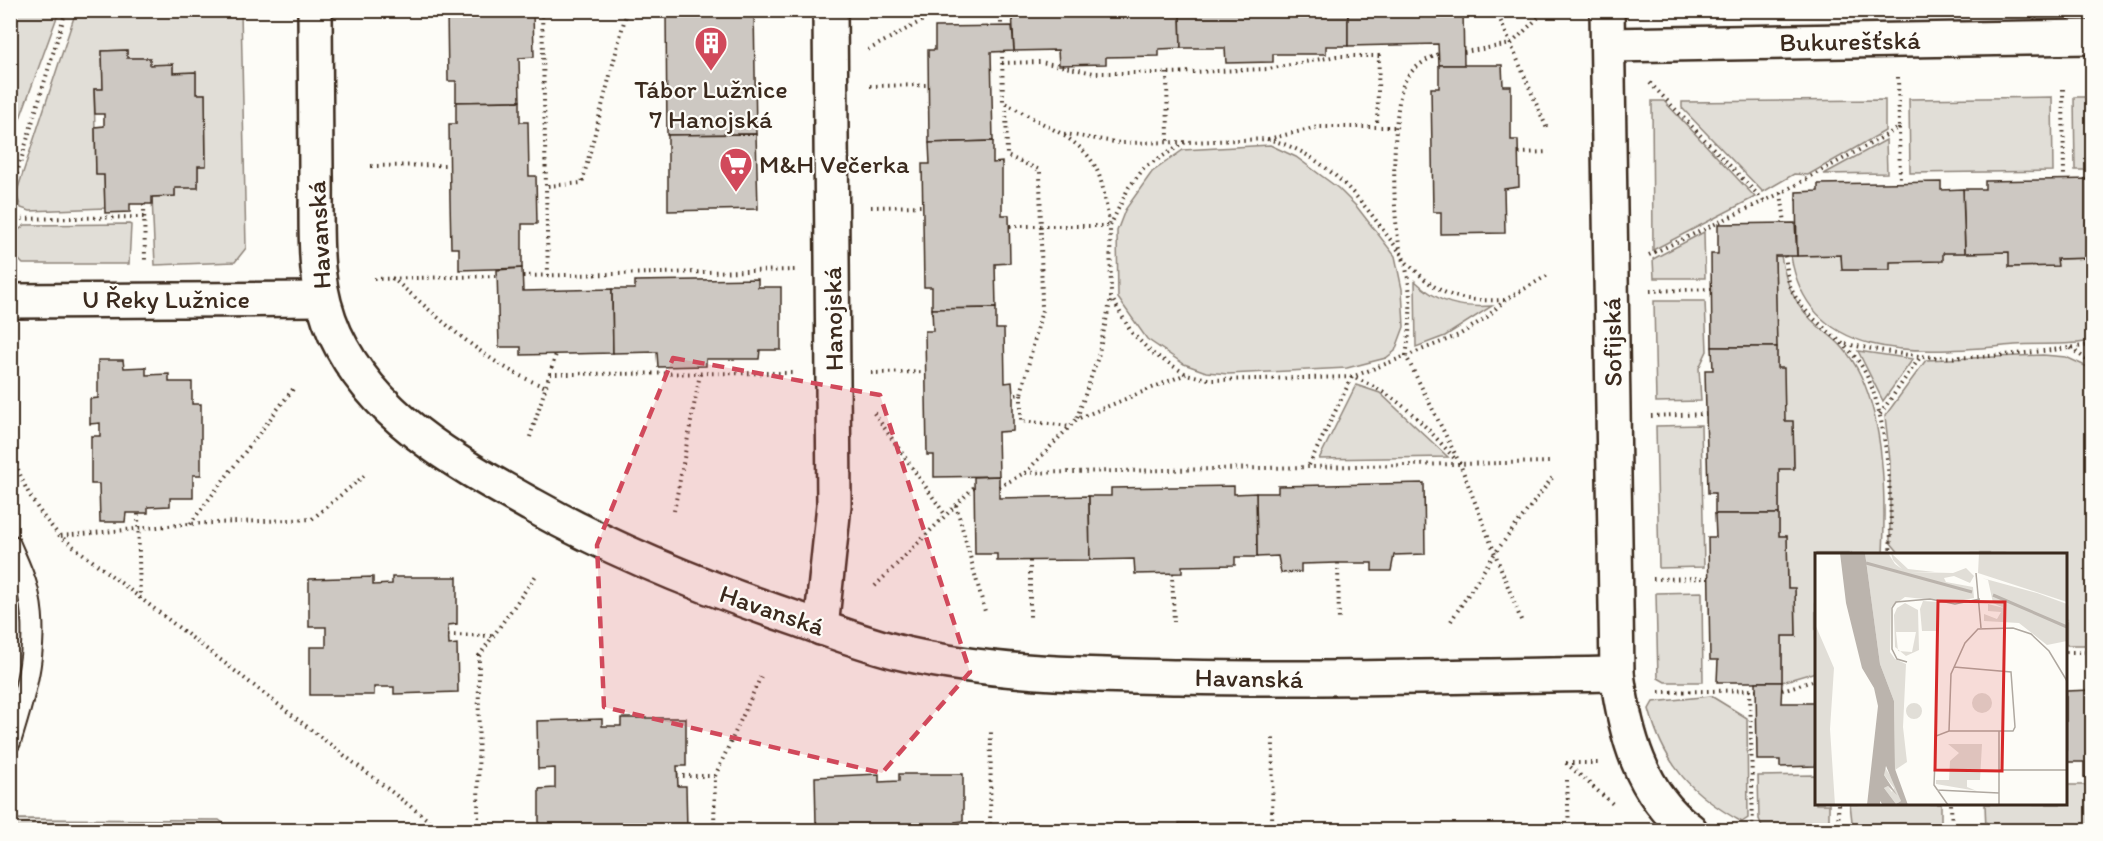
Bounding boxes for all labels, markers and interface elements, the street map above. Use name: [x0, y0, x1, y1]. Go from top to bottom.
street label: Bukurešťská: [1779, 24, 1921, 58]
building icon: Tábor Lužnice 7 Hanojská: [693, 25, 729, 72]
place label: Tábor Lužnice 7 Hanojská: [634, 73, 788, 135]
supermarket icon: M&H Večerka: [718, 146, 754, 193]
place label: M&H Večerka: [759, 148, 910, 180]
street label: Havanská: [300, 179, 338, 290]
street label: Hanojská: [816, 266, 850, 372]
street label: U Řeky Lužnice: [82, 283, 250, 315]
street label: Sofijská: [1595, 297, 1629, 387]
inset map: [1815, 553, 2067, 805]
street label: Havanská: [715, 577, 829, 643]
street label: Havanská: [1194, 661, 1304, 695]

